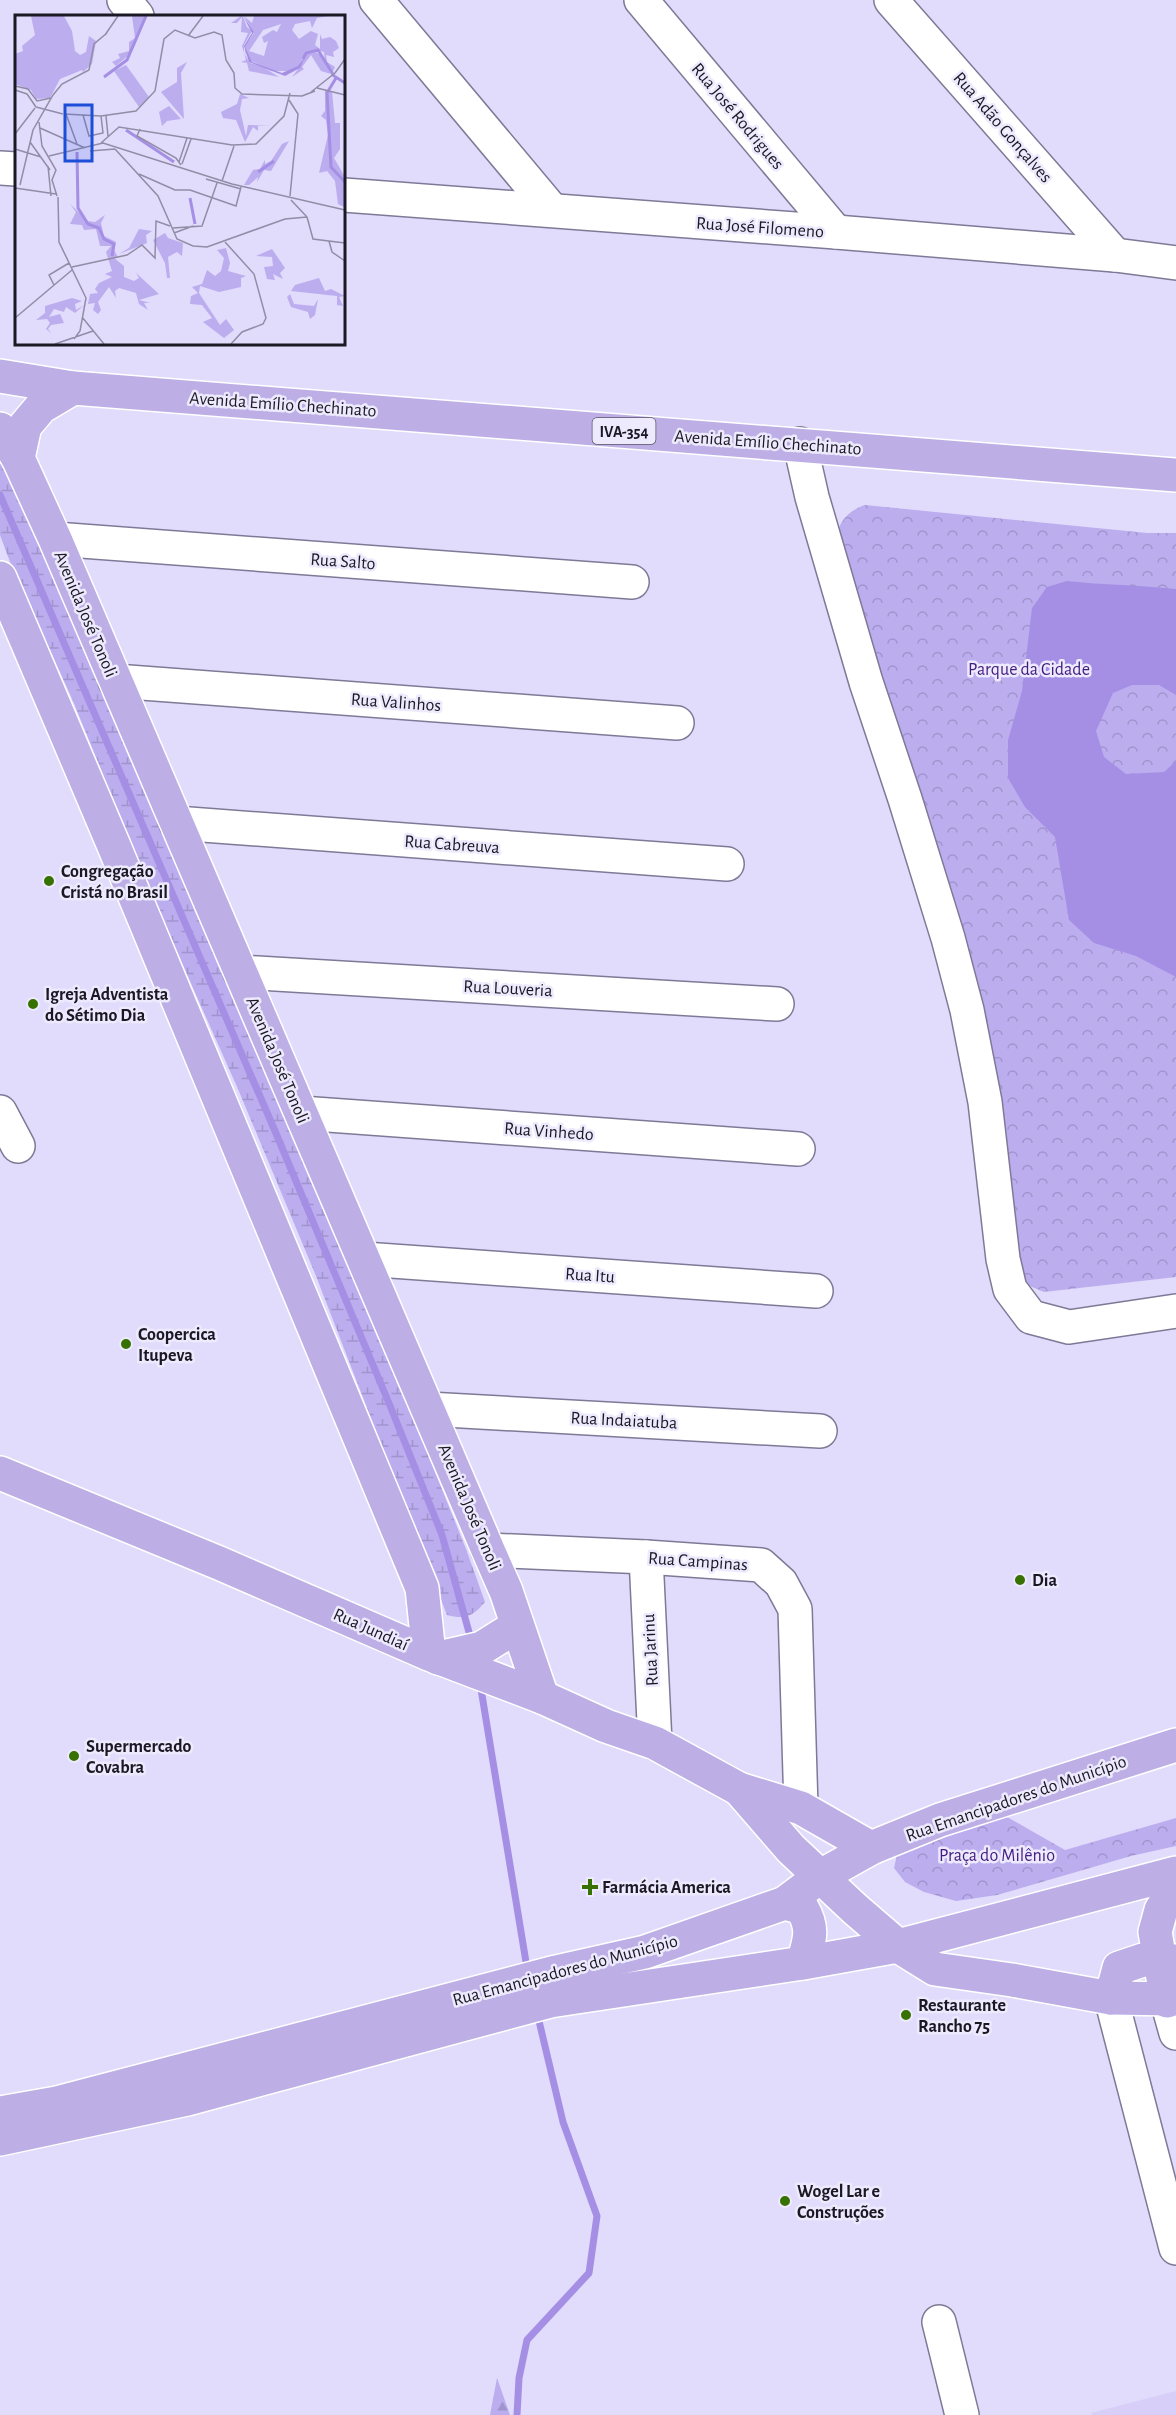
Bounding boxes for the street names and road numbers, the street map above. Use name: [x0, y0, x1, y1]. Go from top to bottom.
street label: Rua José Rodrigues: [688, 60, 787, 173]
street label: Rua Adão Gonçalves: [950, 69, 1055, 186]
street label: Rua José Filomeno: [695, 215, 825, 241]
street label: Avenida Emílio Chechinato: [189, 389, 377, 421]
road number: IVA-354: [592, 418, 656, 444]
street label: Avenida Emílio Chechinato: [674, 427, 862, 459]
street label: Avenida José Tonoli: [50, 549, 120, 680]
street label: Rua Salto: [310, 551, 376, 573]
street label: Rua Valinhos: [350, 691, 442, 715]
street label: Rua Cabreuva: [404, 833, 500, 857]
street label: Rua Louveria: [463, 978, 553, 1000]
street label: Avenida José Tonoli: [242, 995, 312, 1126]
street label: Rua Vinhedo: [504, 1120, 594, 1144]
street label: Rua Itu: [565, 1265, 615, 1287]
street label: Rua Indaiatuba: [570, 1409, 678, 1433]
street label: Avenida José Tonoli: [434, 1442, 504, 1573]
street label: Rua Campinas: [648, 1550, 748, 1574]
street label: Rua Jundiaí: [330, 1605, 411, 1655]
street label: Rua Jarinu: [640, 1613, 662, 1686]
street label: Rua Emancipadores do Município: [904, 1753, 1129, 1845]
street label: Rua Emancipadores do Município: [451, 1932, 680, 2010]

